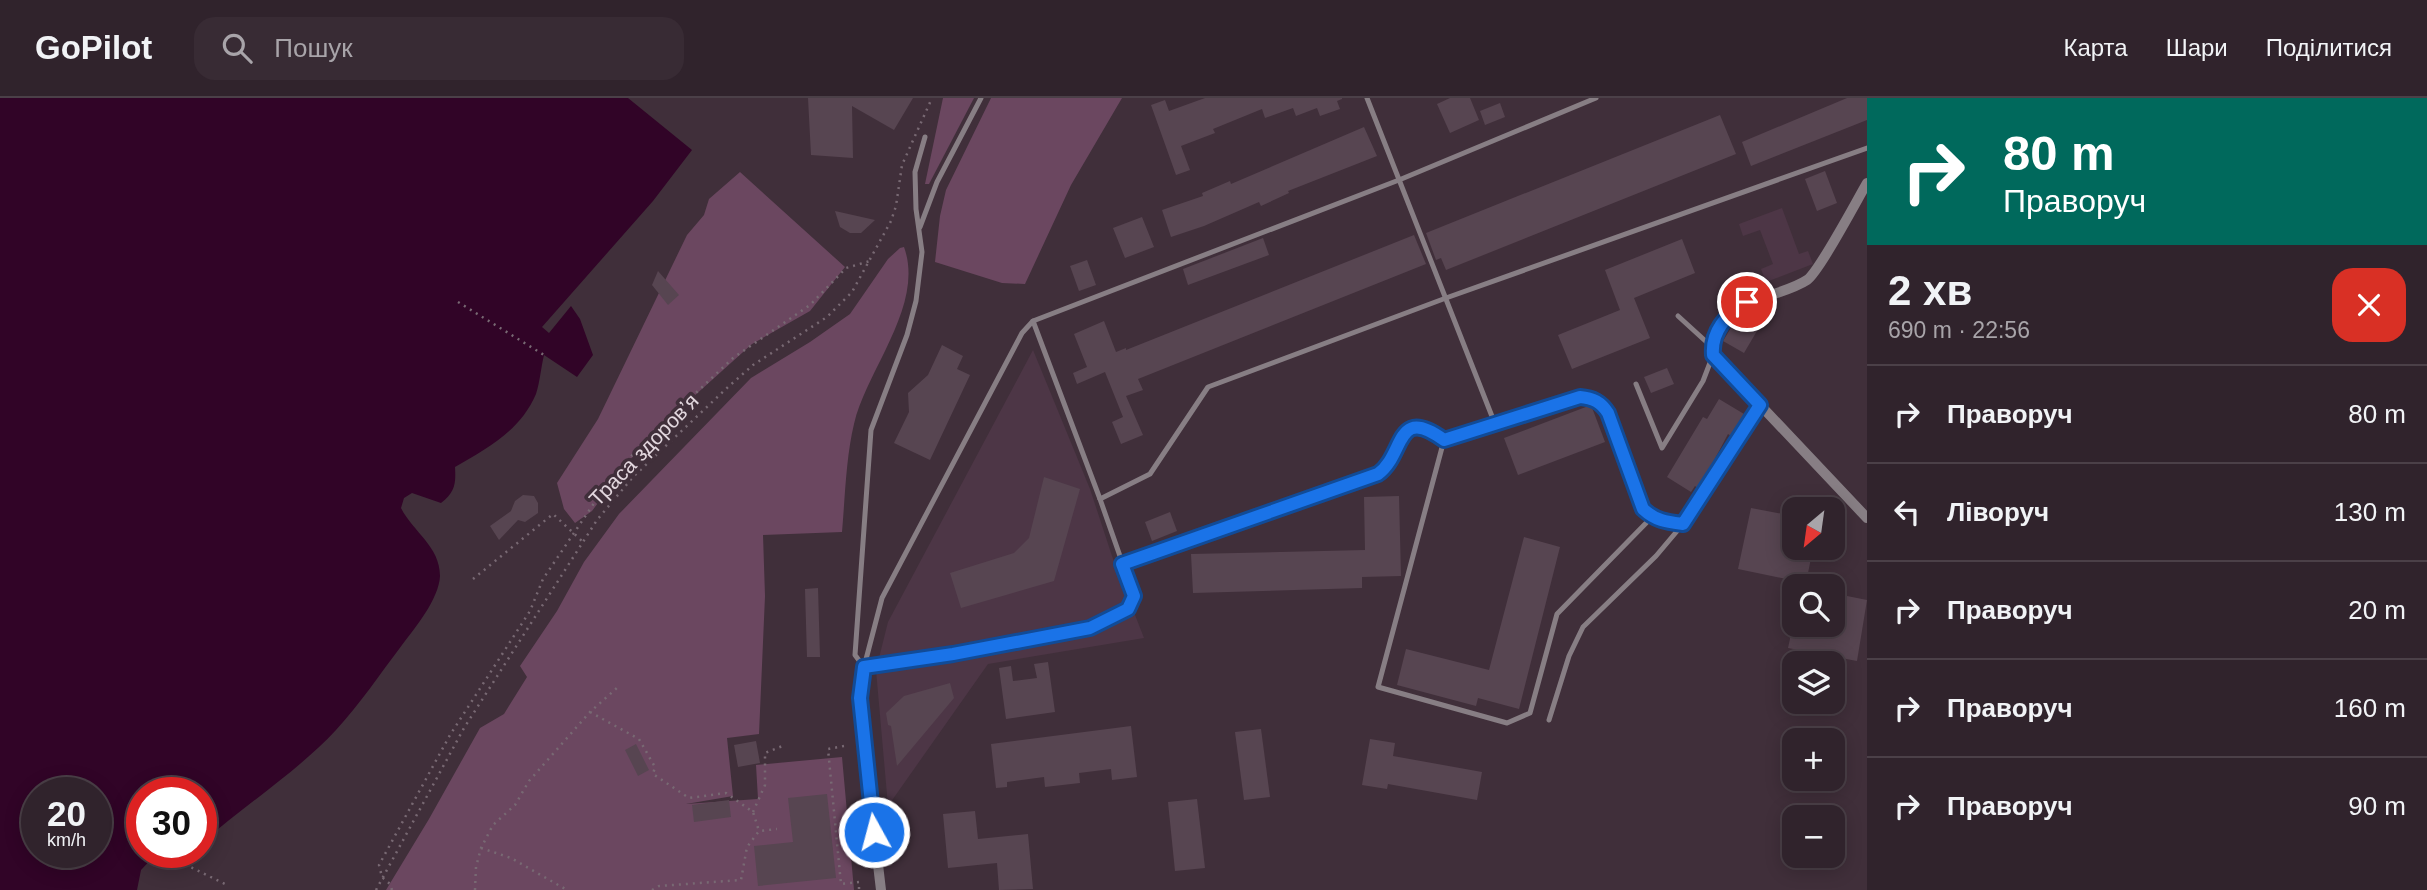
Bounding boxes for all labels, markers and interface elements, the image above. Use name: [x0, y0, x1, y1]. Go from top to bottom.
search box: [194, 17, 684, 80]
text: GoPilot: [35, 29, 152, 66]
icon: search: [218, 29, 256, 67]
text: Пошук: [274, 33, 353, 63]
text: Карта: [2063, 34, 2128, 61]
text: Шари: [2166, 34, 2228, 61]
text: Поділитися: [2266, 34, 2392, 61]
icon: right: [1888, 126, 1979, 217]
text: 80 m: [2003, 126, 2115, 180]
text: Праворуч: [2003, 183, 2146, 219]
text: 2 хв: [1888, 267, 1972, 314]
button: close: [2332, 268, 2406, 342]
pin: [1717, 272, 1777, 332]
icon: arrive: [1728, 283, 1766, 321]
text: 690 m · 22:56: [1888, 317, 2030, 343]
street label: Траса здоров’я: [584, 389, 703, 510]
icon: right: [1888, 395, 1926, 433]
text: Праворуч: [1947, 399, 2073, 429]
text: 80 m: [2348, 399, 2406, 429]
icon: left: [1888, 493, 1926, 531]
north arrow: [1782, 497, 1844, 560]
map controls: [1782, 497, 1845, 868]
text: Ліворуч: [1947, 497, 2049, 527]
text: 130 m: [2334, 497, 2406, 527]
button: search: [1782, 574, 1845, 637]
icon: right: [1888, 591, 1926, 629]
text: Праворуч: [1947, 595, 2073, 625]
text: 20 m: [2348, 595, 2406, 625]
button: layers: [1782, 651, 1845, 714]
icon: right: [1888, 689, 1926, 727]
text: Праворуч: [1947, 693, 2073, 723]
text: 160 m: [2334, 693, 2406, 723]
button: +: [1782, 728, 1845, 791]
speed limit sign: 30: [126, 777, 217, 868]
icon: right: [1888, 787, 1926, 825]
text: Праворуч: [1947, 791, 2073, 821]
text: 90 m: [2348, 791, 2406, 821]
text: 20: [47, 794, 86, 833]
position arrow: [837, 795, 911, 869]
button: −: [1782, 805, 1845, 868]
text: km/h: [47, 830, 86, 850]

